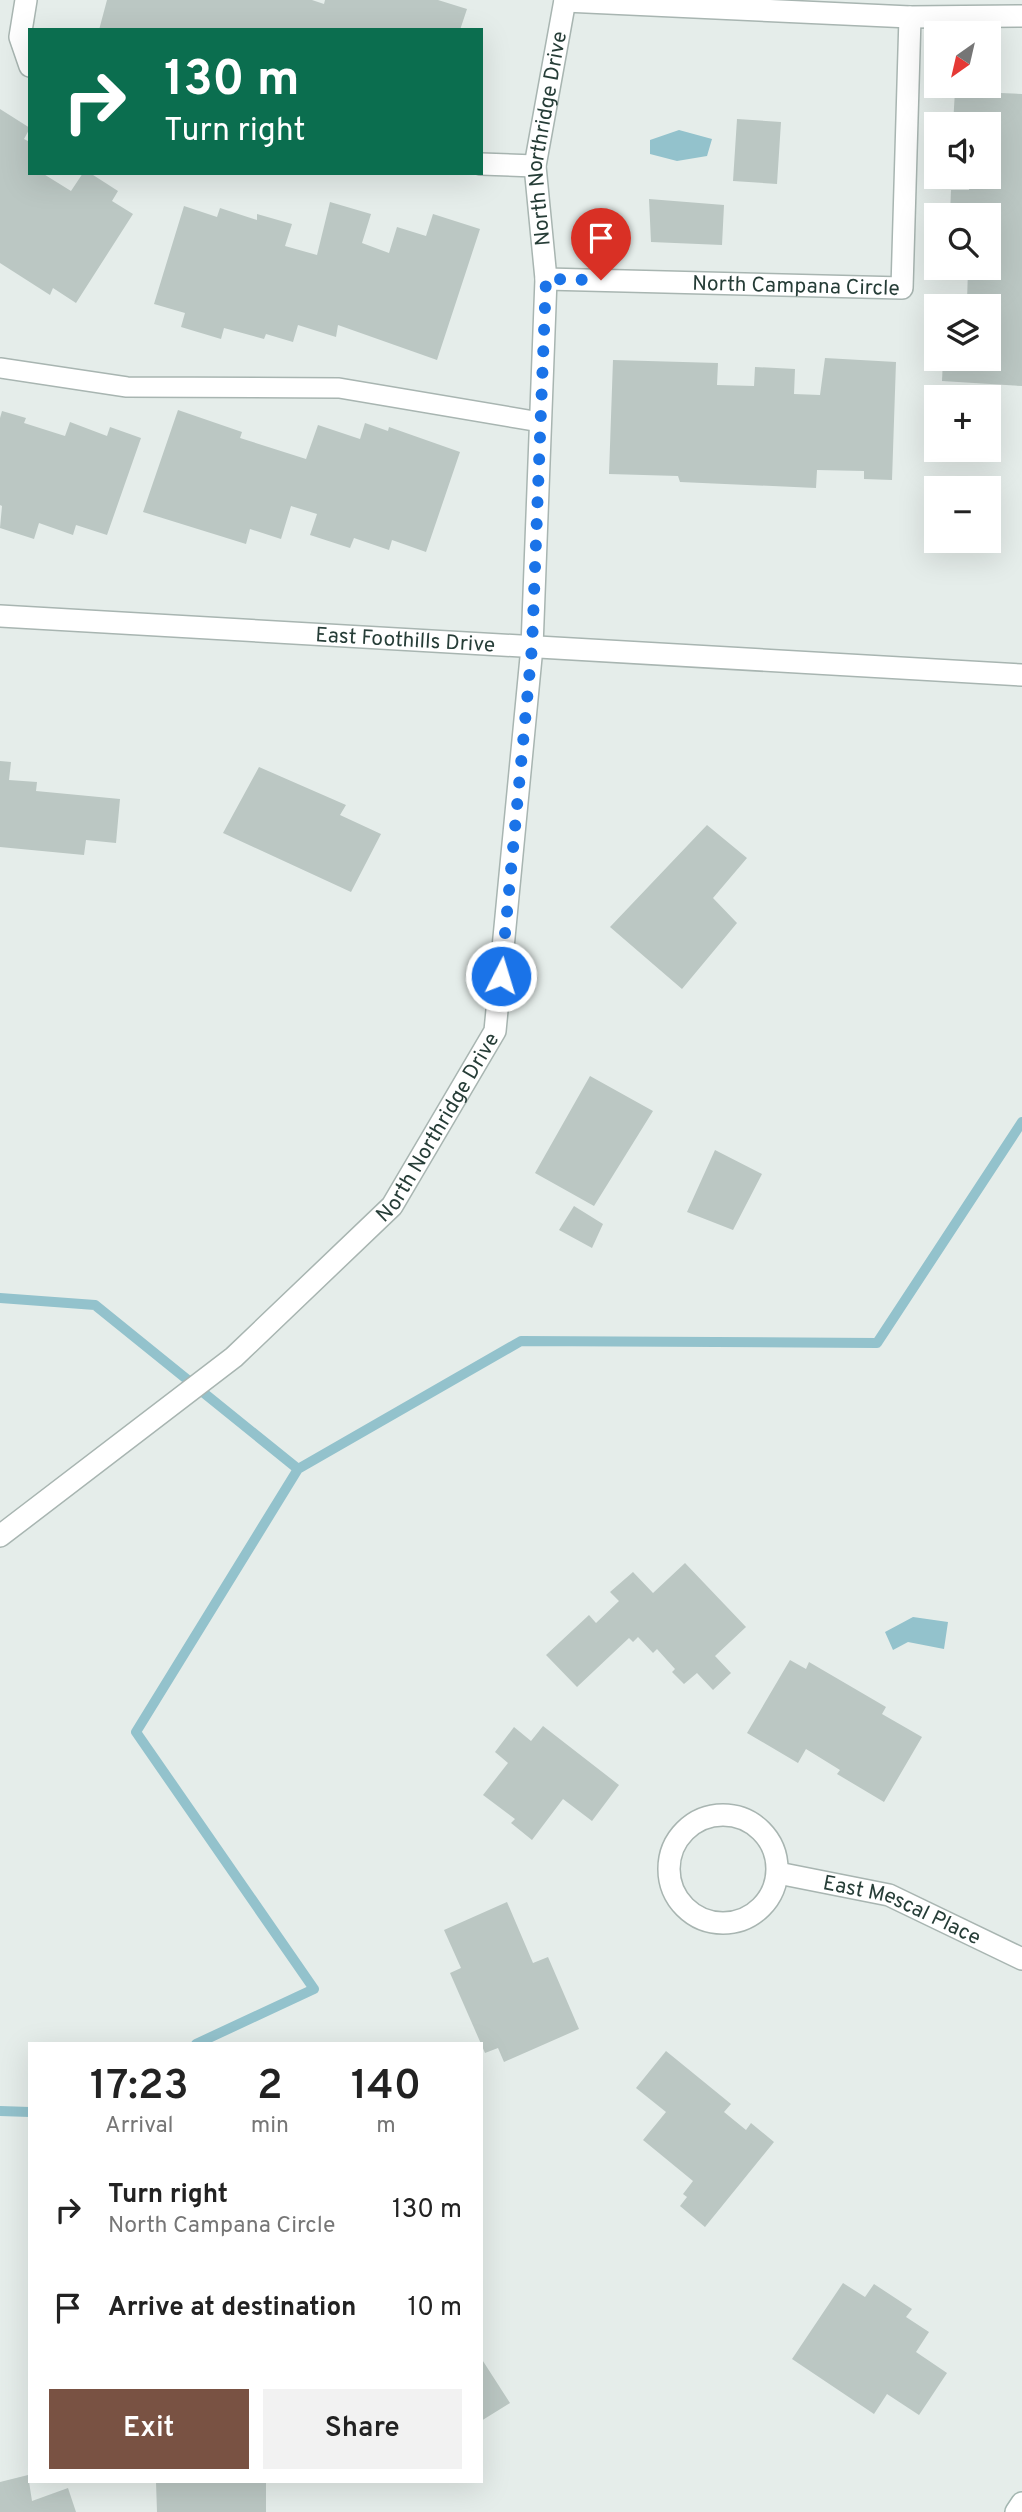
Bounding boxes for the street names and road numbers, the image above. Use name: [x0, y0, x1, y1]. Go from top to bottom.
street label: North Northridge Drive: [523, 29, 574, 247]
street label: North Campana Circle: [692, 271, 900, 303]
street label: East Foothills Drive: [315, 622, 496, 660]
street label: North Northridge Drive: [371, 1028, 506, 1229]
street label: East Mescal Place: [820, 1870, 985, 1952]

